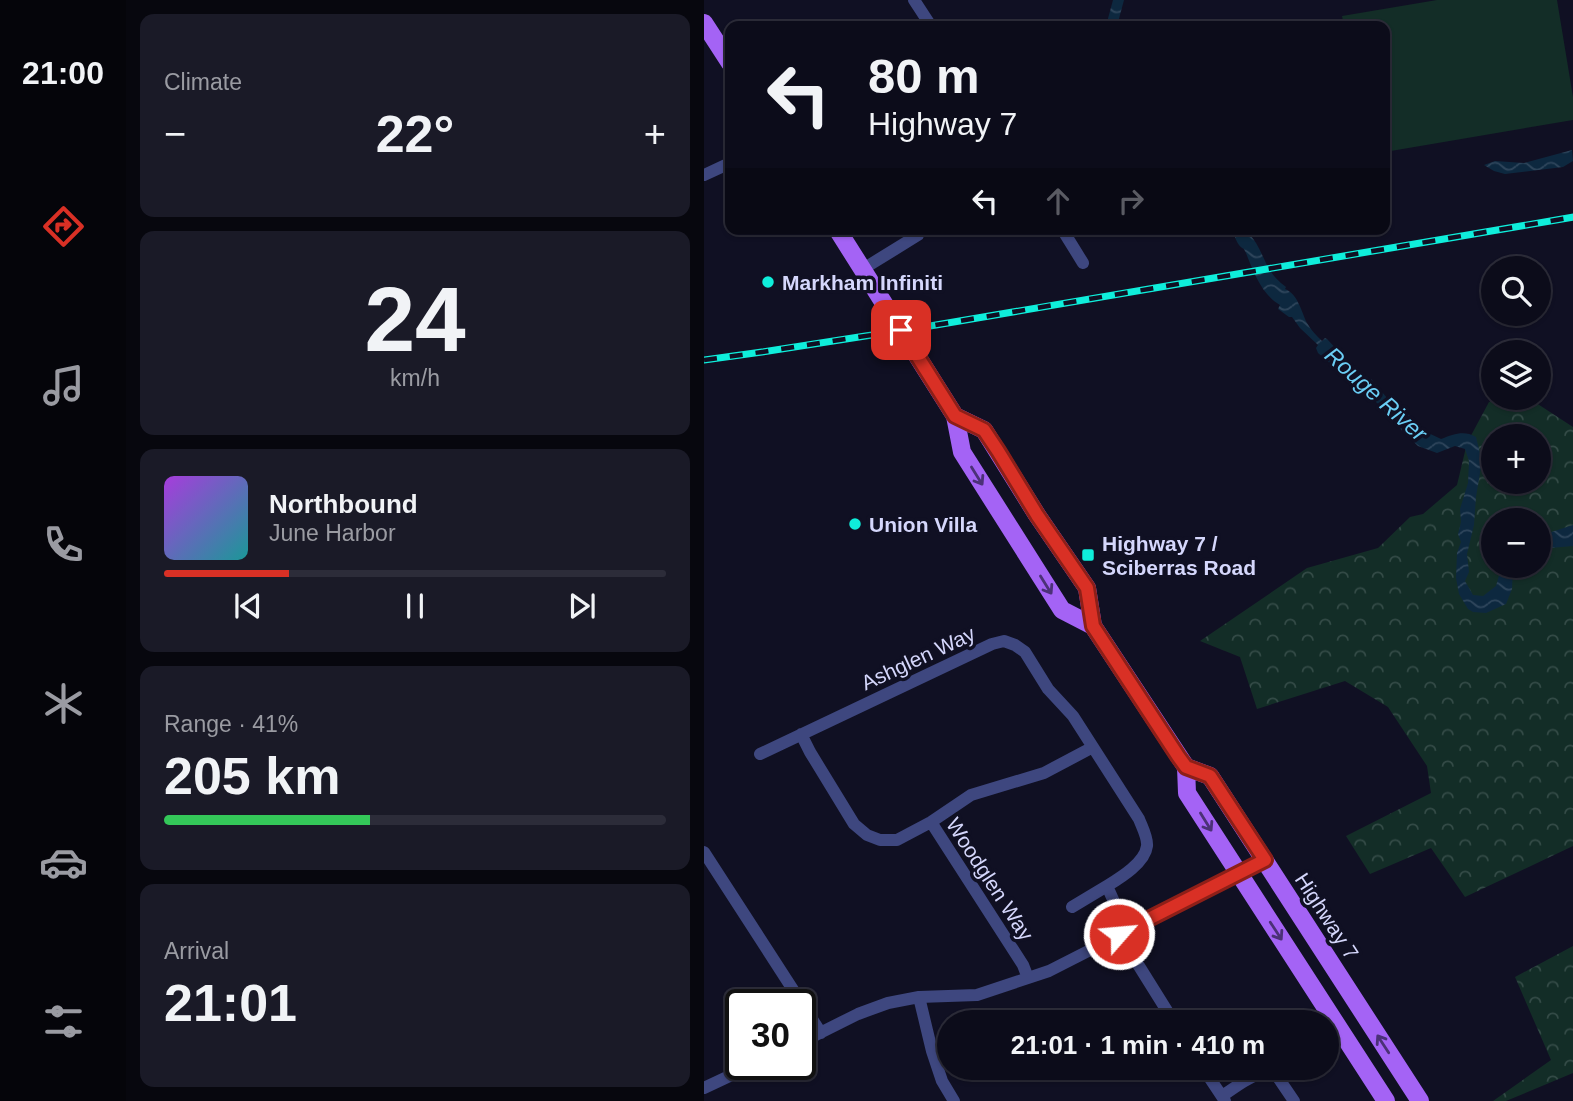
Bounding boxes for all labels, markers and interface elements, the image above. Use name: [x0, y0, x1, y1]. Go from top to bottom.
icon: left: [753, 49, 844, 140]
text: 80 m: [868, 49, 980, 103]
text: 21:00: [22, 55, 104, 91]
text: Climate: [164, 69, 242, 95]
text: 22°: [376, 105, 454, 163]
text: Highway 7: [868, 106, 1017, 142]
text: −: [164, 113, 186, 155]
text: +: [644, 113, 666, 155]
icon: left: [966, 182, 1004, 220]
icon: ahead: [1039, 182, 1077, 220]
icon: right: [1112, 182, 1150, 220]
icon: directions: [39, 202, 88, 251]
map controls: [1481, 256, 1551, 578]
button: search: [1481, 256, 1551, 326]
text: 24: [364, 269, 466, 370]
place label: Markham Infiniti: [782, 271, 943, 294]
marker: Markham Infiniti: [760, 274, 776, 290]
pin: [871, 300, 931, 360]
icon: arrive: [882, 311, 920, 349]
button: layers: [1481, 340, 1551, 410]
water label: Rouge River: [1320, 342, 1433, 447]
icon: music: [39, 361, 88, 410]
text: km/h: [390, 365, 440, 391]
button: +: [1481, 424, 1551, 494]
one-way arrow: [970, 465, 984, 485]
text: Northbound: [269, 489, 418, 519]
button: −: [1481, 508, 1551, 578]
place label: Union Villa: [869, 513, 977, 536]
marker: Union Villa: [847, 516, 863, 532]
icon: phone: [39, 520, 88, 569]
text: June Harbor: [269, 520, 396, 546]
place label: Highway 7 / Sciberras Road: [1102, 532, 1256, 579]
marker: Highway 7 / Sciberras Road: [1080, 547, 1096, 563]
one-way arrow: [1038, 575, 1053, 594]
icon: previous: [229, 587, 267, 625]
icon: pause: [396, 587, 434, 625]
icon: next: [563, 587, 601, 625]
street label: Ashglen Way: [857, 621, 979, 694]
icon: climate: [39, 679, 88, 728]
text: Range · 41%: [164, 711, 298, 737]
text: 205 km: [164, 747, 340, 805]
one-way arrow: [1199, 812, 1213, 832]
street label: Woodglen Way: [942, 814, 1038, 945]
icon: car: [39, 838, 88, 887]
street label: Highway 7: [1291, 869, 1363, 963]
position arrow: [1082, 897, 1156, 971]
one-way arrow: [1268, 921, 1283, 940]
text: Arrival: [164, 938, 229, 964]
text: 21:01: [164, 974, 297, 1032]
speed limit sign: 30: [725, 989, 816, 1080]
icon: filters: [39, 997, 88, 1046]
text: 21:01 · 1 min · 410 m: [1011, 1030, 1265, 1060]
one-way arrow: [1375, 1034, 1389, 1054]

